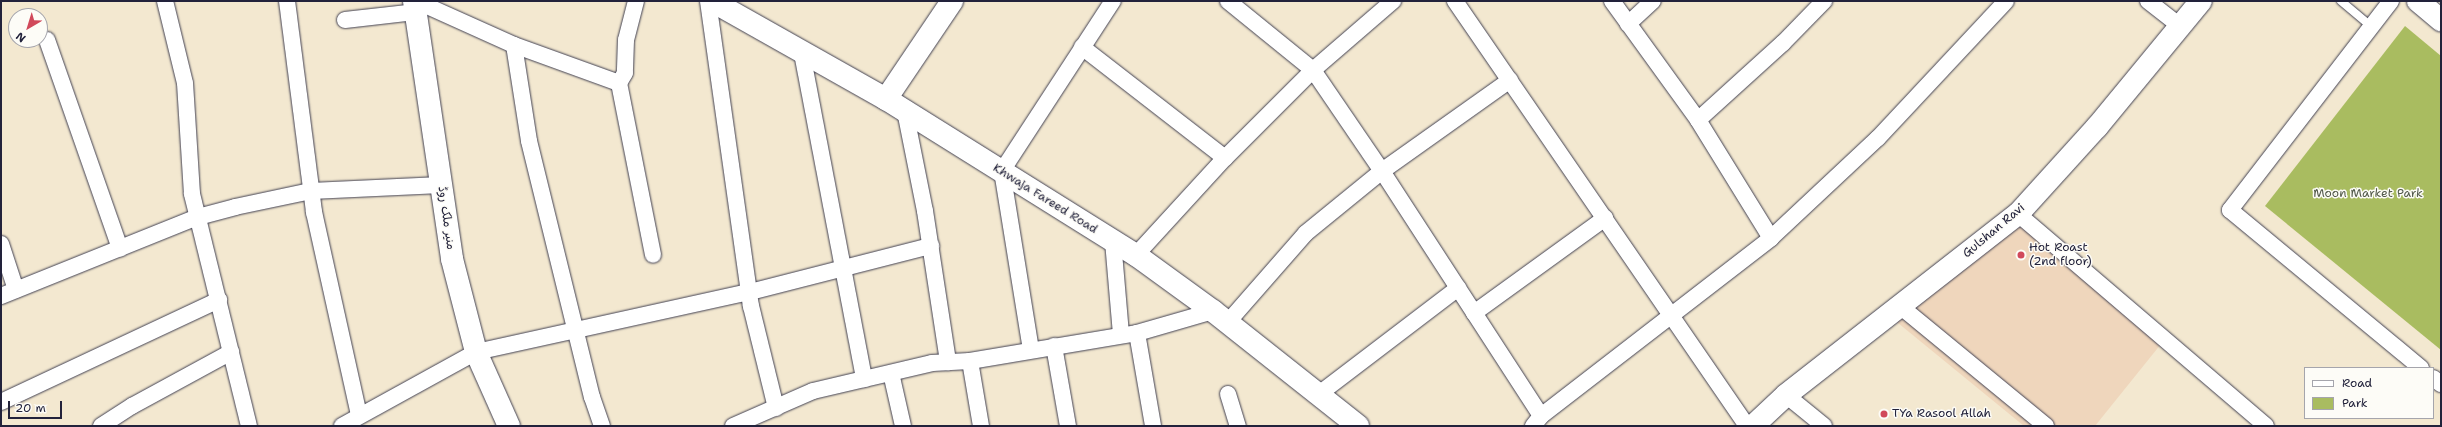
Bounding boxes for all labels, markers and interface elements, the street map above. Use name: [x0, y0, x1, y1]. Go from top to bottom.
north arrow: [8, 8, 48, 48]
text: N: [13, 28, 29, 46]
street label: Khwaja Fareed Road: [990, 161, 1100, 237]
street label: منیر ملک روڈ: [434, 185, 458, 251]
park label: Moon Market Park: [2313, 187, 2423, 201]
street label: Gulshan Ravi: [1960, 201, 2028, 261]
place label: Hot Roast (2nd floor): [2029, 241, 2092, 269]
marker: Hot Roast (2nd floor): [2016, 250, 2026, 260]
legend: [2304, 367, 2434, 419]
text: Road: [2342, 375, 2372, 391]
scale bar: [10, 393, 64, 419]
text: Park: [2342, 395, 2368, 411]
text: 20 m: [15, 400, 46, 416]
place label: TYa Rasool Allah: [1892, 407, 1991, 421]
marker: TYa Rasool Allah: [1879, 409, 1889, 419]

